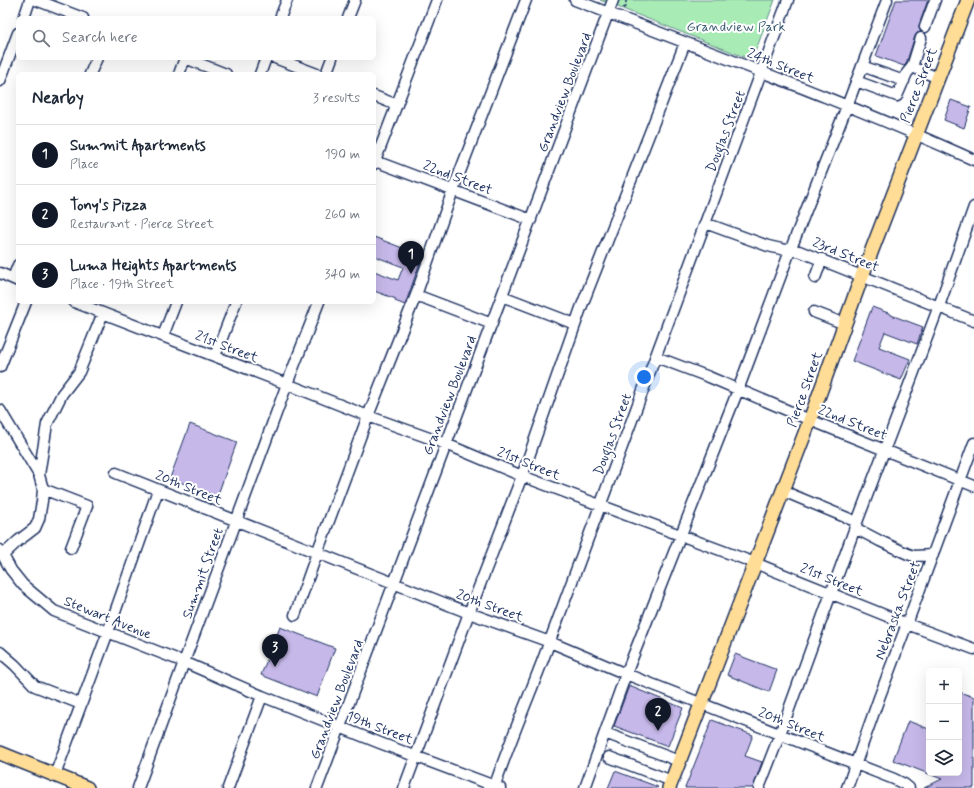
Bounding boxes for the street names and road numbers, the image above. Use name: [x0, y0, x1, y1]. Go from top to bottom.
street label: Grandview Boulevard: [534, 30, 596, 155]
street label: 24th Street: [744, 44, 818, 88]
street label: Pierce Street: [896, 44, 942, 126]
street label: Douglas Street: [702, 88, 752, 175]
street label: 22nd Street: [420, 156, 495, 200]
street label: 23rd Street: [810, 233, 882, 277]
street label: 21st Street: [192, 327, 262, 368]
street label: Grandview Boulevard: [419, 333, 481, 458]
street label: Pierce Street: [783, 348, 827, 430]
street label: Douglas Street: [590, 391, 638, 478]
street label: 22nd Street: [815, 401, 890, 445]
street label: 21st Street: [494, 443, 563, 485]
street label: 20th Street: [153, 466, 225, 510]
street label: Summit Street: [178, 525, 228, 621]
street label: Nebraska Street: [871, 558, 925, 662]
street label: 21st Street: [797, 559, 866, 601]
street label: 20th Street: [453, 585, 527, 627]
street label: Stewart Avenue: [61, 592, 155, 644]
street label: Grandview Boulevard: [306, 637, 368, 762]
street label: 20th Street: [756, 703, 828, 747]
street label: 19th Street: [344, 707, 416, 749]

